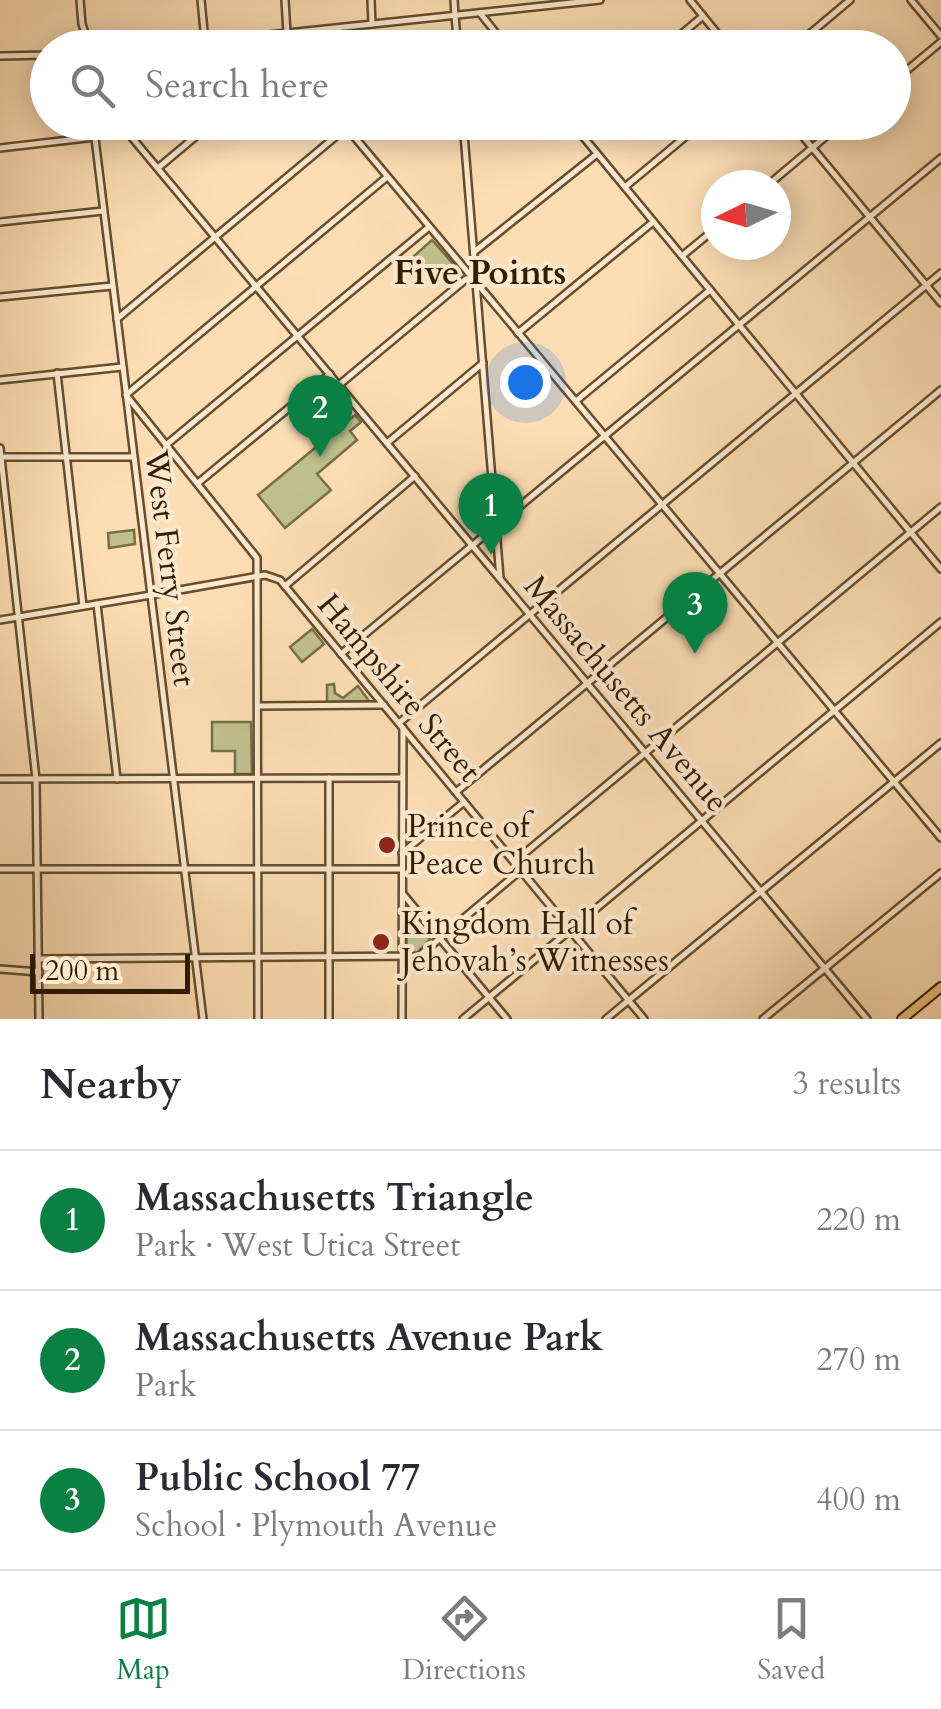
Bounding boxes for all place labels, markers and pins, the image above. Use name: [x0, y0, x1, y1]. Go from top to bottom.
pin: 2: [288, 374, 352, 457]
pin: 1: [458, 472, 524, 555]
pin: 3: [662, 572, 728, 654]
place label: Prince of Peace Church: [407, 805, 596, 886]
marker: Prince of Peace Church: [376, 834, 398, 856]
place label: Kingdom Hall of Jehovah’s Witnesses: [397, 902, 669, 983]
marker: Kingdom Hall of Jehovah’s Witnesses: [370, 931, 392, 953]

